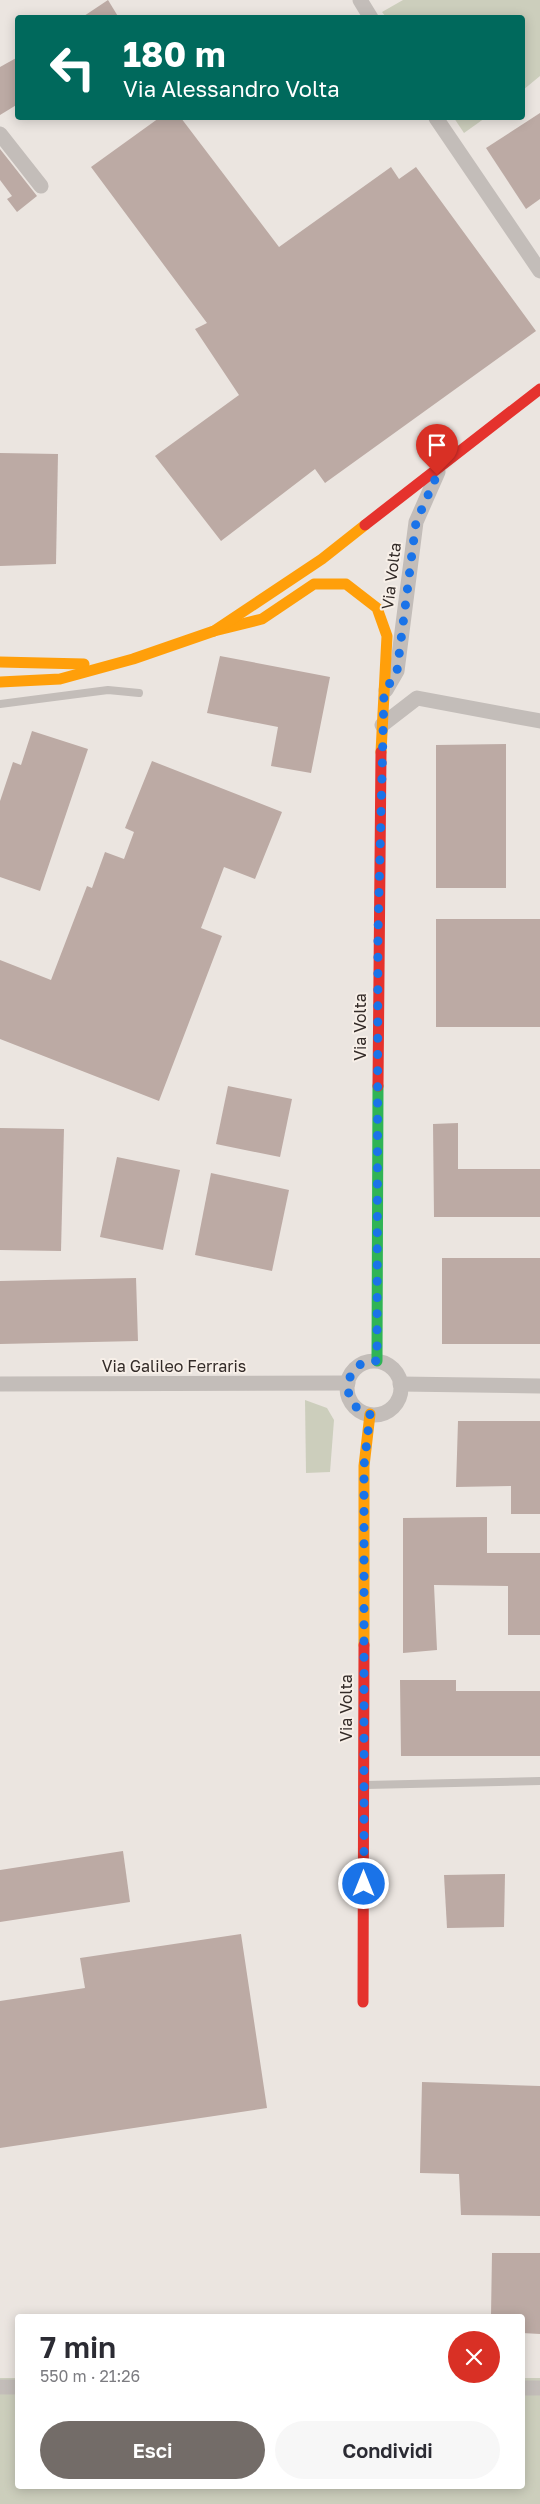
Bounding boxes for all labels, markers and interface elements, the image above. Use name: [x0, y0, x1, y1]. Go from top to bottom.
text: 180 m: [123, 33, 226, 75]
icon: left: [40, 35, 105, 100]
text: Via Alessandro Volta: [123, 75, 340, 102]
pin: [416, 424, 458, 475]
icon: arrive: [423, 431, 451, 459]
street label: Via Volta: [377, 541, 405, 611]
street label: Via Volta: [350, 993, 370, 1061]
street label: Via Galileo Ferraris: [102, 1356, 246, 1376]
street label: Via Volta: [336, 1674, 356, 1742]
position arrow: [337, 1857, 389, 1909]
text: 7 min: [40, 2329, 116, 2365]
button: close: [448, 2331, 500, 2383]
text: 550 m · 21:26: [40, 2366, 140, 2386]
button: Esci: [40, 2421, 265, 2479]
button: Condividi: [275, 2421, 500, 2479]

